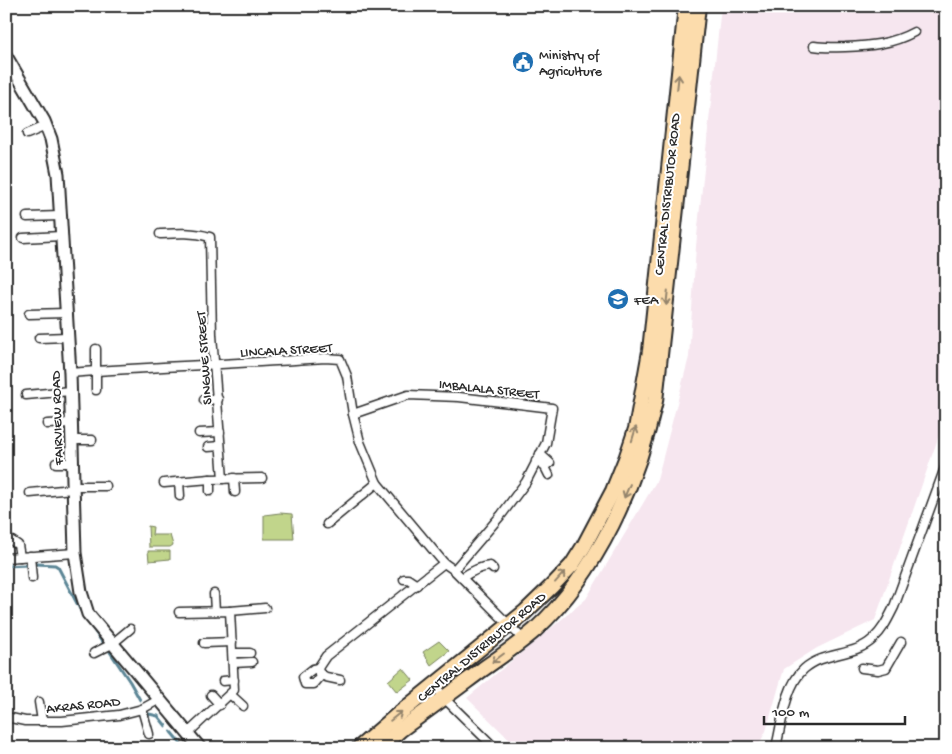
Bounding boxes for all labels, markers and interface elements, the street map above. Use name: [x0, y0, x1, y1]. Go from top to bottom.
place label: Ministry of Agriculture: [539, 48, 603, 81]
public building icon: Ministry of Agriculture: [511, 50, 535, 74]
one-way arrow: [673, 74, 683, 90]
street label: CENTRAL DISTRIBUTOR ROAD: [652, 112, 686, 276]
school or university icon: FEA: [606, 287, 630, 311]
one-way arrow: [662, 290, 672, 306]
place label: FEA: [633, 293, 659, 310]
street label: SINGWE STREET: [194, 310, 217, 405]
street label: LINCALA STREET: [240, 341, 333, 362]
street label: FAIRVIEW ROAD: [48, 370, 69, 466]
street label: IMBALALA STREET: [438, 377, 540, 404]
one-way arrow: [630, 426, 640, 442]
one-way arrow: [622, 483, 632, 498]
one-way arrow: [554, 571, 566, 584]
street label: CENTRAL DISTRIBUTOR ROAD: [415, 589, 551, 707]
one-way arrow: [492, 653, 505, 664]
street label: AKRAS ROAD: [45, 694, 122, 719]
scale bar: [764, 694, 906, 726]
text: 100 m: [771, 704, 810, 722]
one-way arrow: [389, 711, 402, 722]

